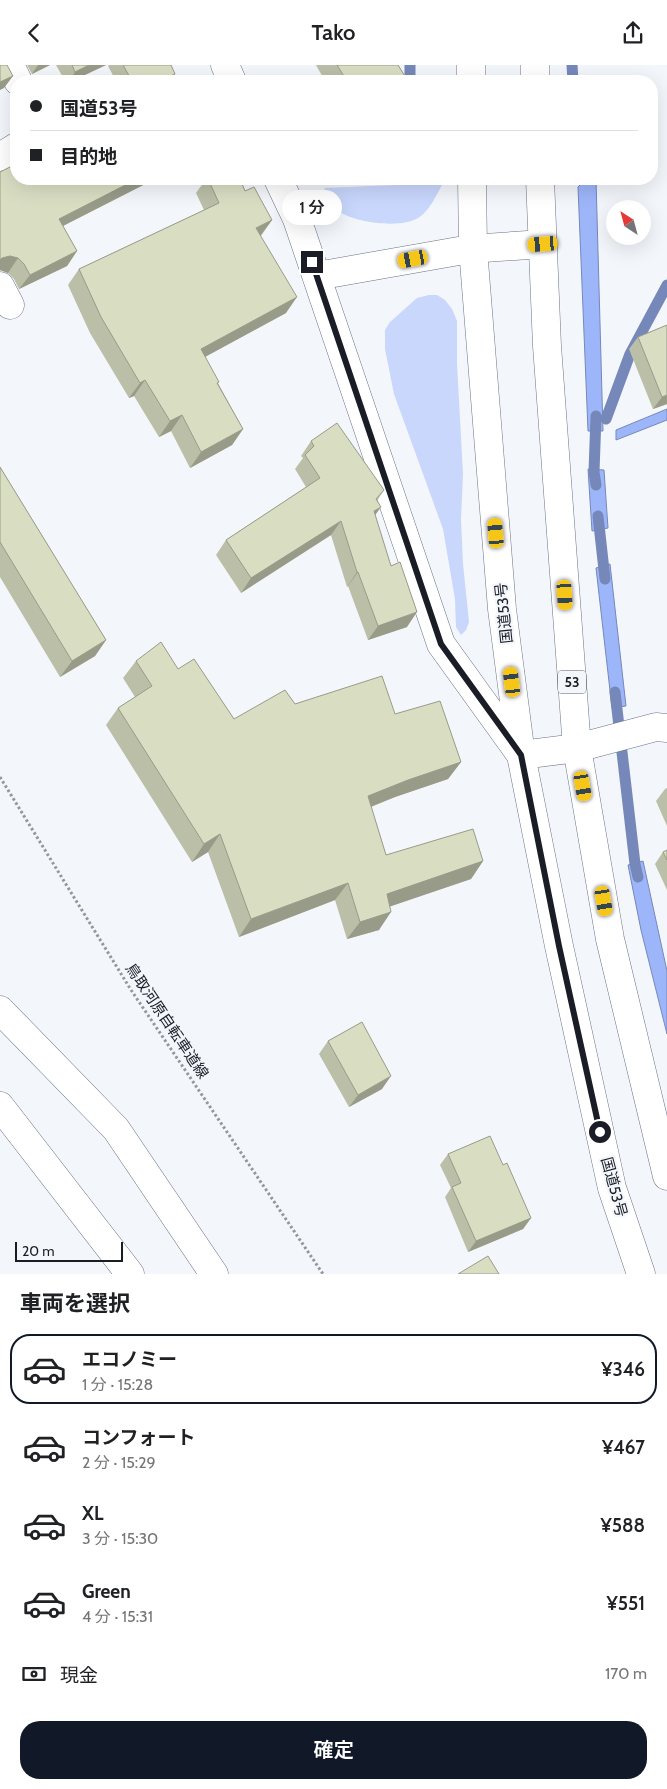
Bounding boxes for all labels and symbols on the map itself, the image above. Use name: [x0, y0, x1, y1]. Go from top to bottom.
callout: 1 分: [282, 189, 342, 225]
north arrow: [606, 200, 651, 245]
car: [527, 235, 558, 253]
car: [396, 249, 429, 269]
route end: [301, 251, 323, 273]
car: [487, 517, 504, 549]
car: [556, 580, 573, 610]
street label: 国道53号: [492, 582, 516, 644]
car: [502, 666, 521, 698]
road number: 53: [558, 671, 586, 693]
car: [573, 770, 592, 802]
car: [594, 885, 613, 917]
street label: 鳥取河原自転車道線: [122, 960, 212, 1082]
route start: [589, 1121, 611, 1143]
street label: 国道53号: [597, 1155, 631, 1219]
scale bar: [15, 1239, 122, 1262]

